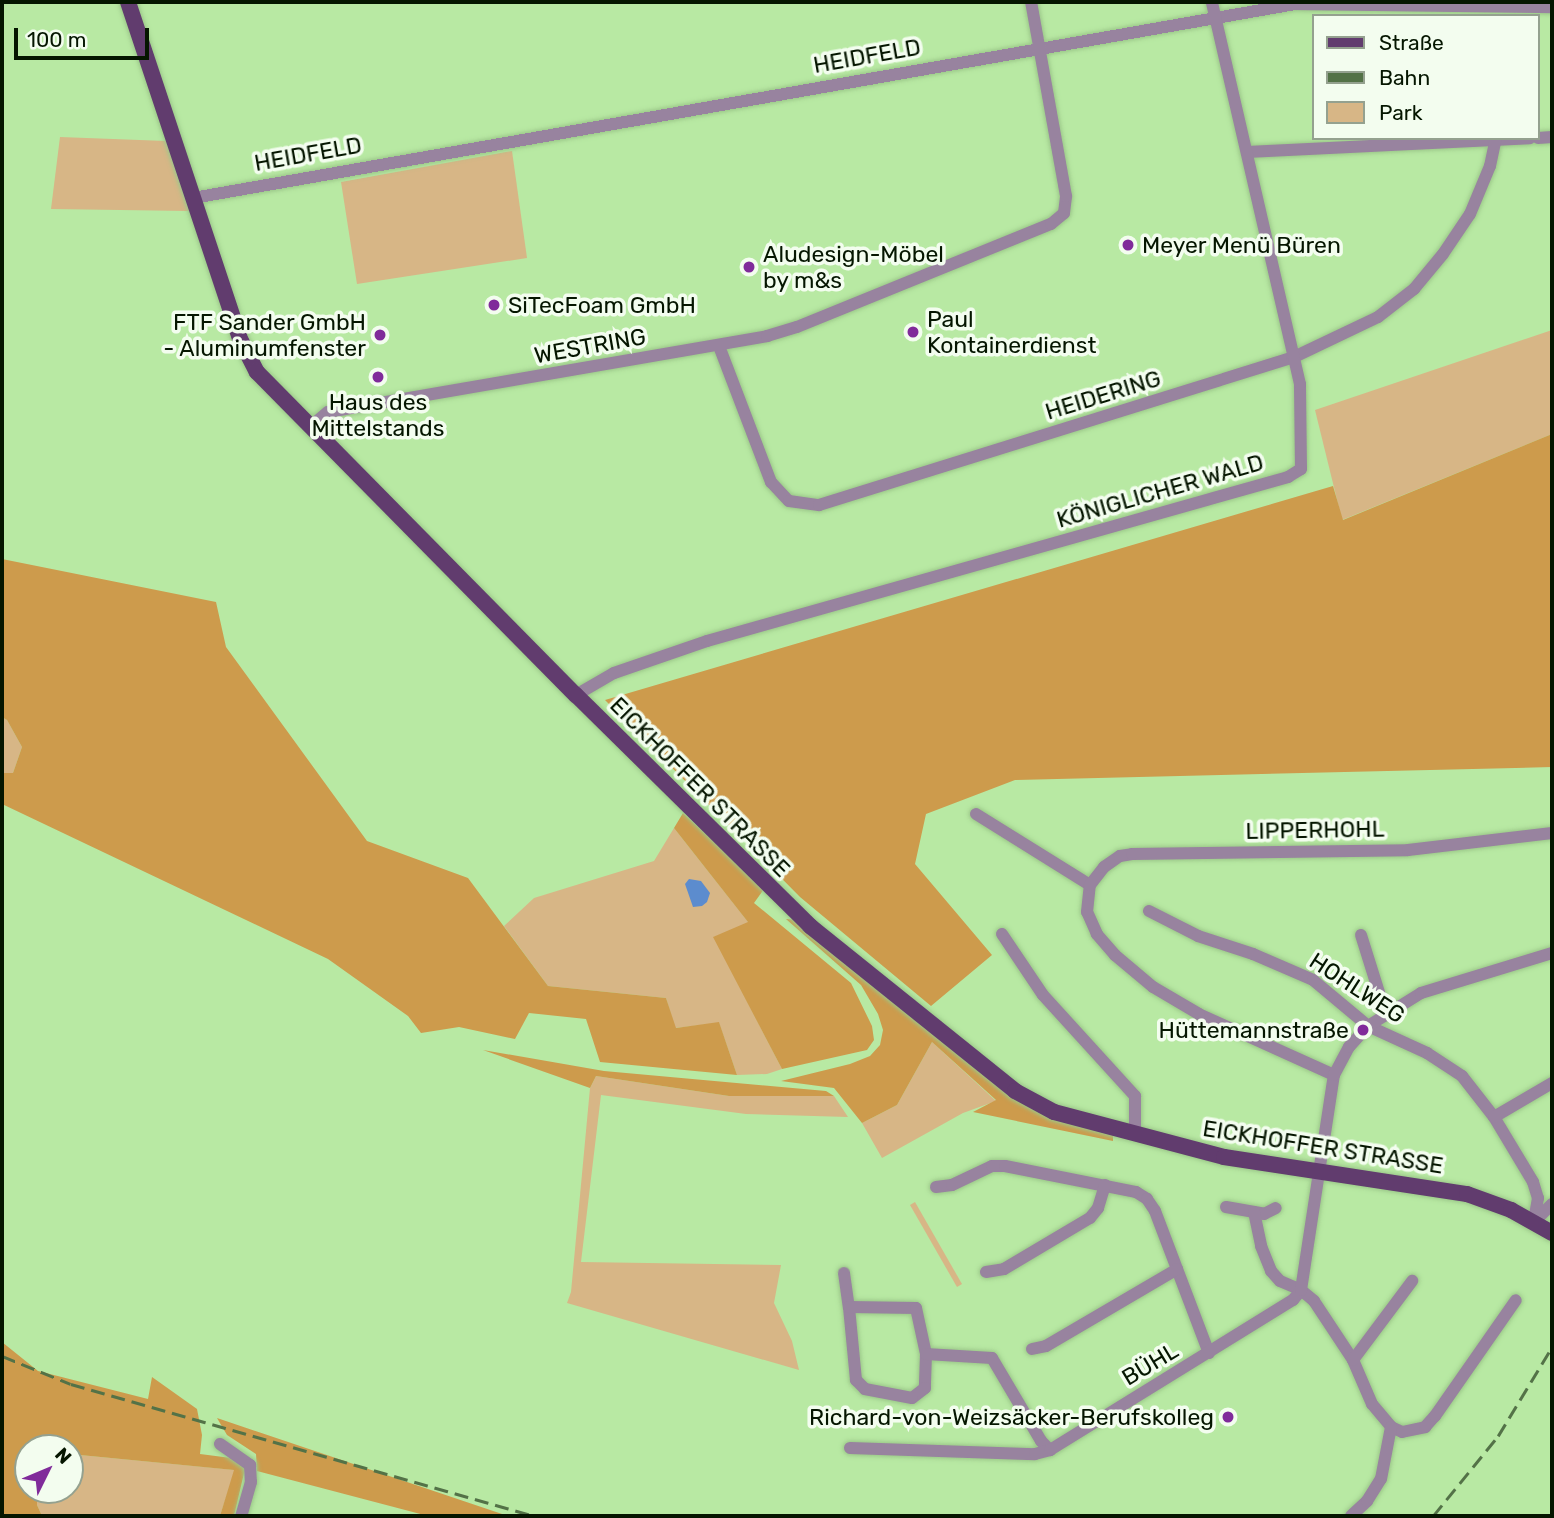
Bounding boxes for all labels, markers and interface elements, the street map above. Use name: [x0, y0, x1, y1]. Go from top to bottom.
scale bar: [18, 14, 152, 58]
legend: [1312, 14, 1540, 140]
text: 100 m: [27, 27, 86, 52]
text: Straße: [1379, 30, 1444, 55]
street label: HEIDFELD: [811, 33, 923, 79]
text: Bahn: [1379, 65, 1430, 90]
text: Park: [1379, 100, 1423, 125]
street label: HEIDFELD: [252, 131, 364, 177]
place label: Meyer Menü Büren: [1142, 231, 1341, 259]
marker: Meyer Menü Büren: [1120, 237, 1136, 253]
place label: Aludesign-Möbel by m&s: [763, 240, 944, 294]
marker: Aludesign-Möbel by m&s: [741, 259, 757, 275]
place label: SiTecFoam GmbH: [508, 291, 696, 319]
marker: SiTecFoam GmbH: [486, 297, 502, 313]
place label: Paul Kontainerdienst: [927, 305, 1096, 359]
place label: FTF Sander GmbH - Aluminumfenster: [163, 308, 366, 362]
street label: WESTRING: [532, 323, 648, 369]
marker: Paul Kontainerdienst: [905, 324, 921, 340]
marker: FTF Sander GmbH - Aluminumfenster: [372, 327, 388, 343]
street label: HEIDERING: [1042, 364, 1164, 426]
marker: Haus des Mittelstands: [370, 369, 386, 385]
place label: Haus des Mittelstands: [311, 388, 445, 442]
street label: KÖNIGLICHER WALD: [1053, 448, 1267, 534]
street label: EICKHOFFER STRASSE: [604, 691, 796, 883]
street label: LIPPERHOHL: [1245, 815, 1385, 845]
street label: HOHLWEG: [1304, 947, 1410, 1029]
place label: Hüttemannstraße: [1158, 1016, 1349, 1044]
marker: Hüttemannstraße: [1355, 1022, 1371, 1038]
street label: EICKHOFFER STRASSE: [1201, 1114, 1445, 1180]
street label: BÜHL: [1117, 1336, 1183, 1392]
place label: Richard-von-Weizsäcker-Berufskolleg: [809, 1403, 1214, 1431]
marker: Richard-von-Weizsäcker-Berufskolleg: [1220, 1409, 1236, 1425]
north arrow: [14, 1434, 84, 1504]
text: N: [50, 1443, 76, 1469]

